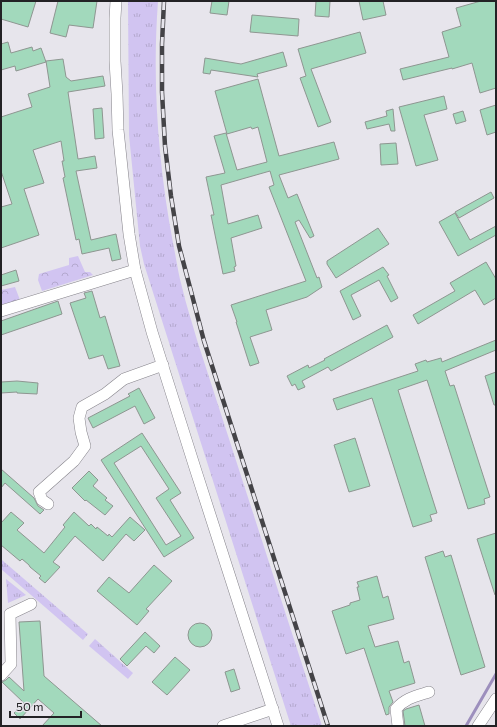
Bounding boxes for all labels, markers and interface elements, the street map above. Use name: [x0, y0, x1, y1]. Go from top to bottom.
scale bar: [10, 693, 81, 719]
text: 50 m: [16, 699, 44, 713]

